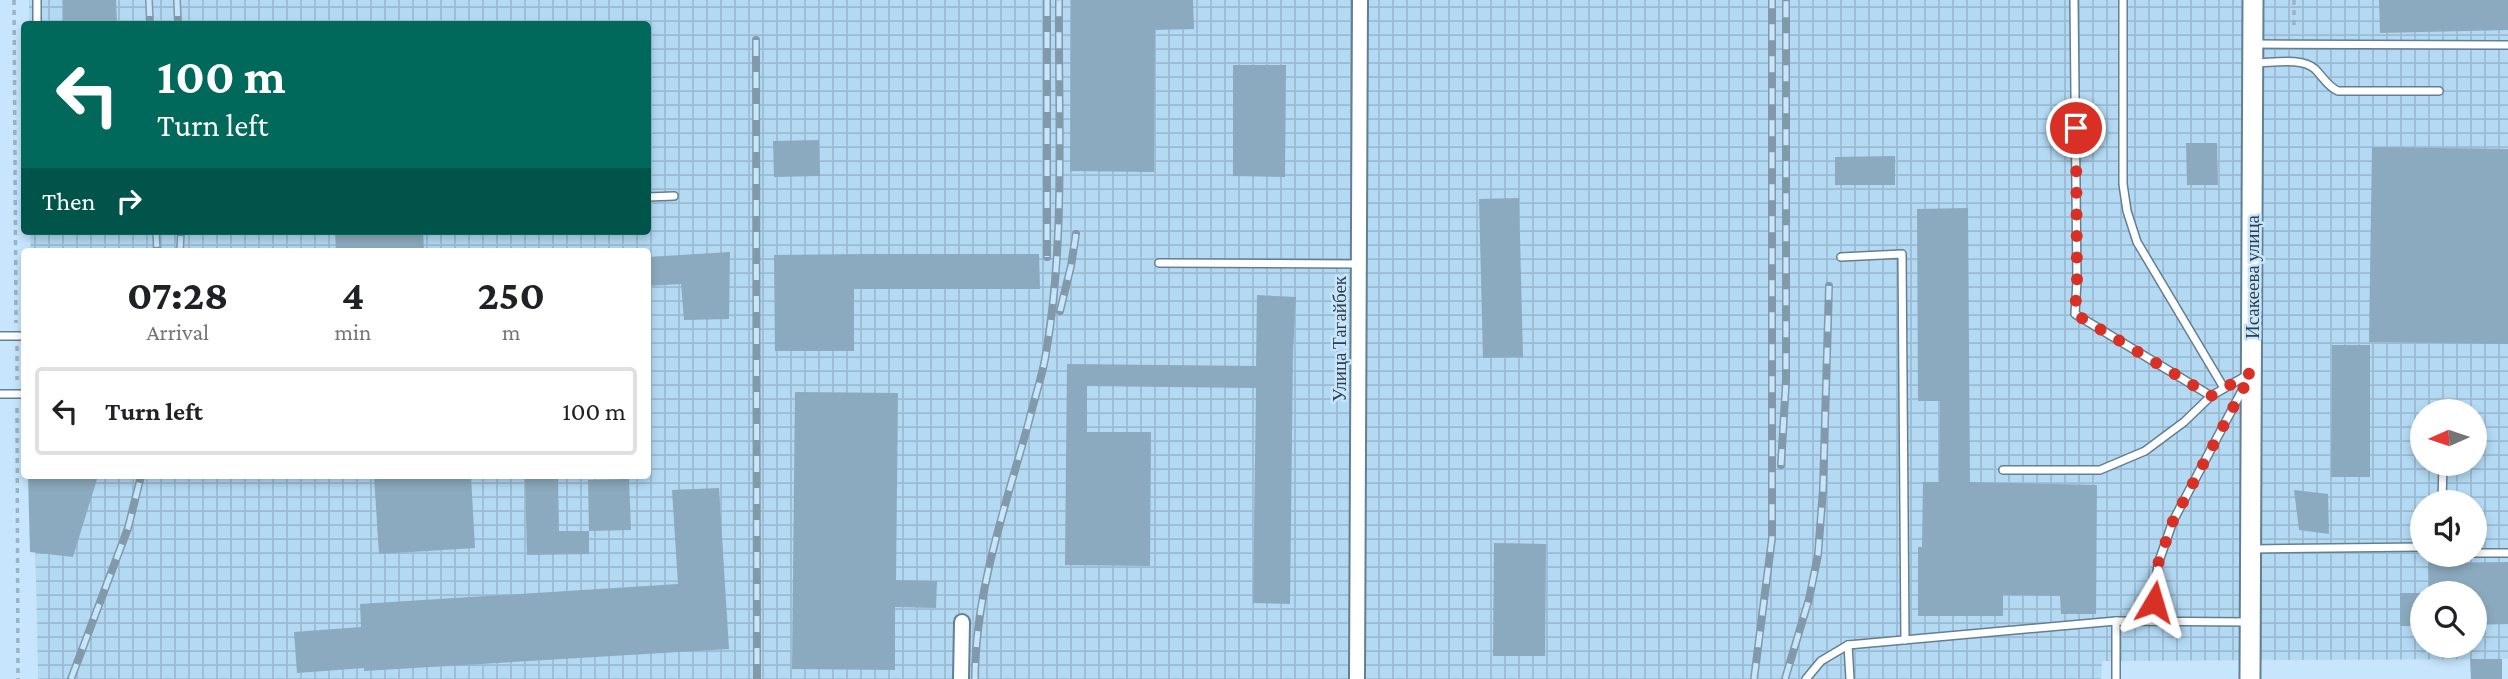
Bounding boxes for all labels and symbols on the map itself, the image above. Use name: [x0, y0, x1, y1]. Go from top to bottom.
pin: [2046, 98, 2106, 158]
street label: Исакеева улица: [2242, 214, 2263, 339]
street label: Улица Тагайбек: [1329, 275, 1350, 402]
north arrow: [2410, 399, 2487, 476]
position arrow: [2117, 565, 2191, 639]

